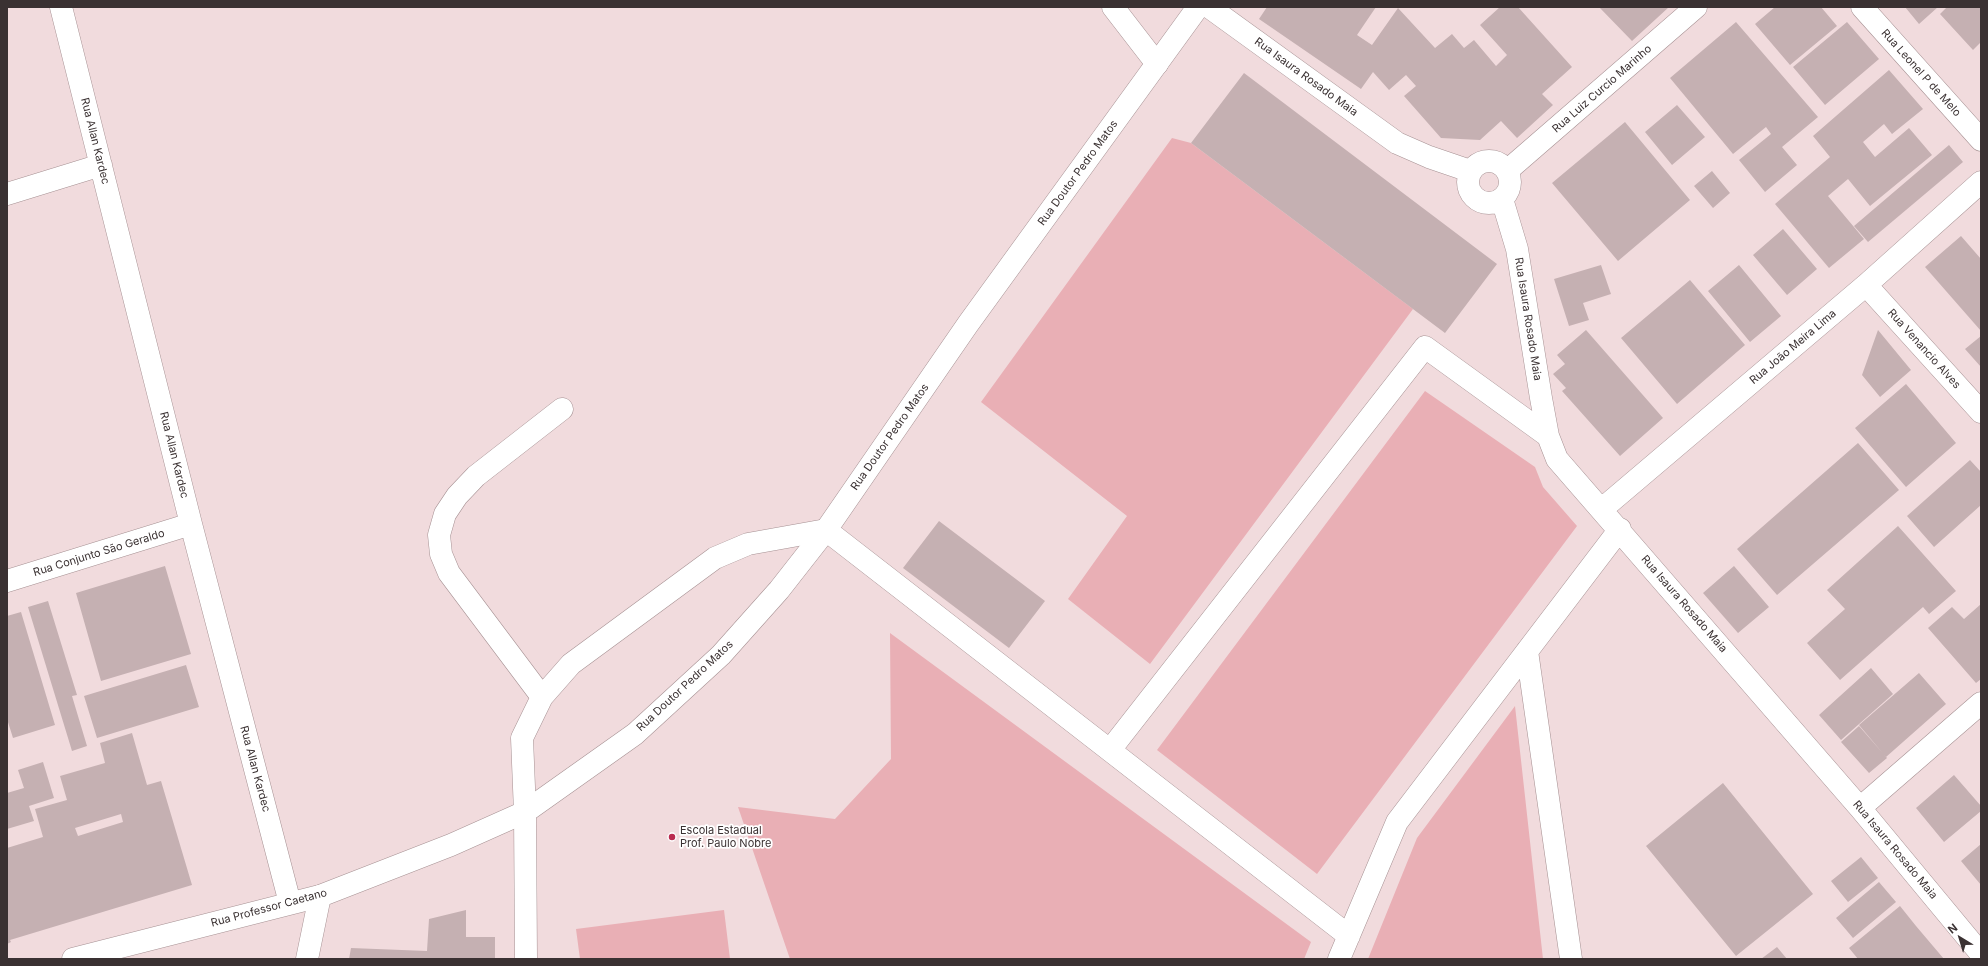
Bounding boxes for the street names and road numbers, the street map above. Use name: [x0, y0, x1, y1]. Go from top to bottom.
street label: Rua Leonel P de Melo: [1878, 27, 1964, 119]
street label: Rua Isaura Rosado Maia: [1252, 35, 1360, 119]
street label: Rua Luiz Curcio Marinho: [1550, 42, 1654, 136]
street label: Rua Allan Kardec: [78, 96, 112, 186]
street label: Rua Doutor Pedro Matos: [1035, 118, 1121, 228]
street label: Rua Isaura Rosado Maia: [1512, 256, 1544, 382]
street label: Rua Venancio Alves: [1885, 306, 1963, 392]
street label: Rua João Meira Lima: [1747, 307, 1839, 387]
street label: Rua Doutor Pedro Matos: [848, 381, 932, 493]
street label: Rua Allan Kardec: [157, 410, 191, 500]
street label: Rua Conjunto São Geraldo: [32, 527, 166, 579]
street label: Rua Isaura Rosado Maia: [1638, 553, 1730, 655]
street label: Rua Doutor Pedro Matos: [634, 638, 736, 734]
street label: Rua Allan Kardec: [237, 725, 273, 813]
street label: Rua Isaura Rosado Maia: [1850, 798, 1940, 902]
street label: Rua Professor Caetano: [210, 886, 328, 930]

